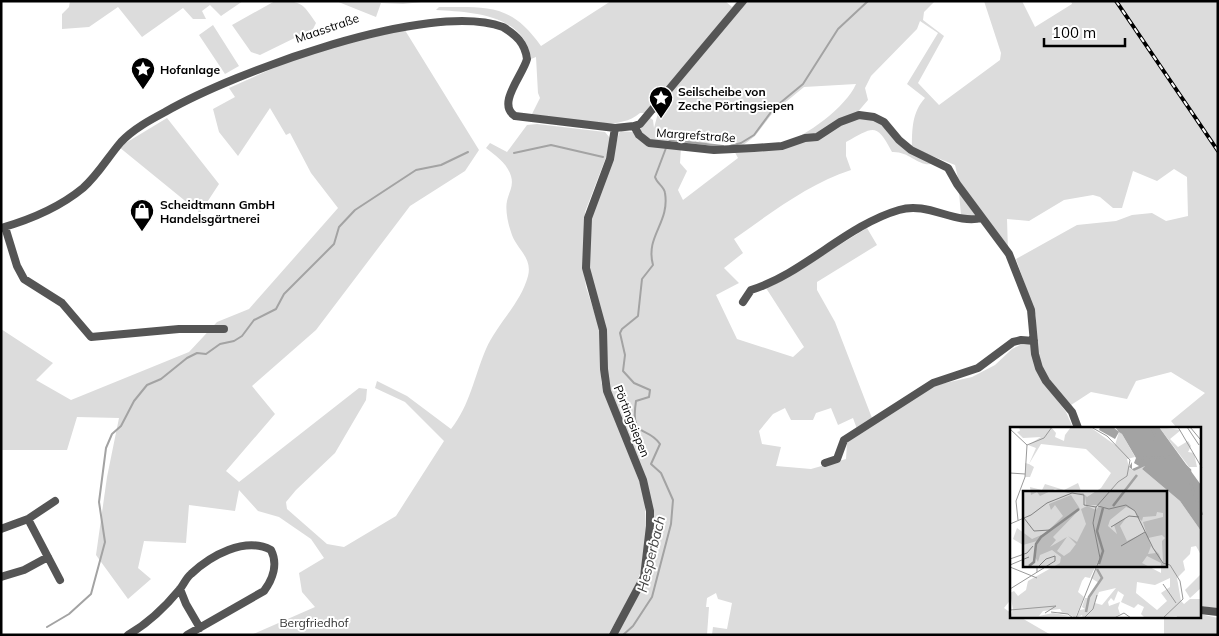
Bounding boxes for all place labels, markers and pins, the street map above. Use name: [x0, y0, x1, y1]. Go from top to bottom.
place icon: Hofanlage: [130, 56, 156, 90]
place label: Hofanlage: [160, 62, 220, 77]
place label: Seilscheibe von Zeche Pörtingsiepen: [678, 84, 794, 113]
place icon: Seilscheibe von Zeche Pörtingsiepen: [648, 85, 674, 119]
place label: Scheidtmann GmbH Handelsgärtnerei: [160, 197, 275, 226]
shop icon: Scheidtmann GmbH Handelsgärtnerei: [129, 198, 155, 232]

